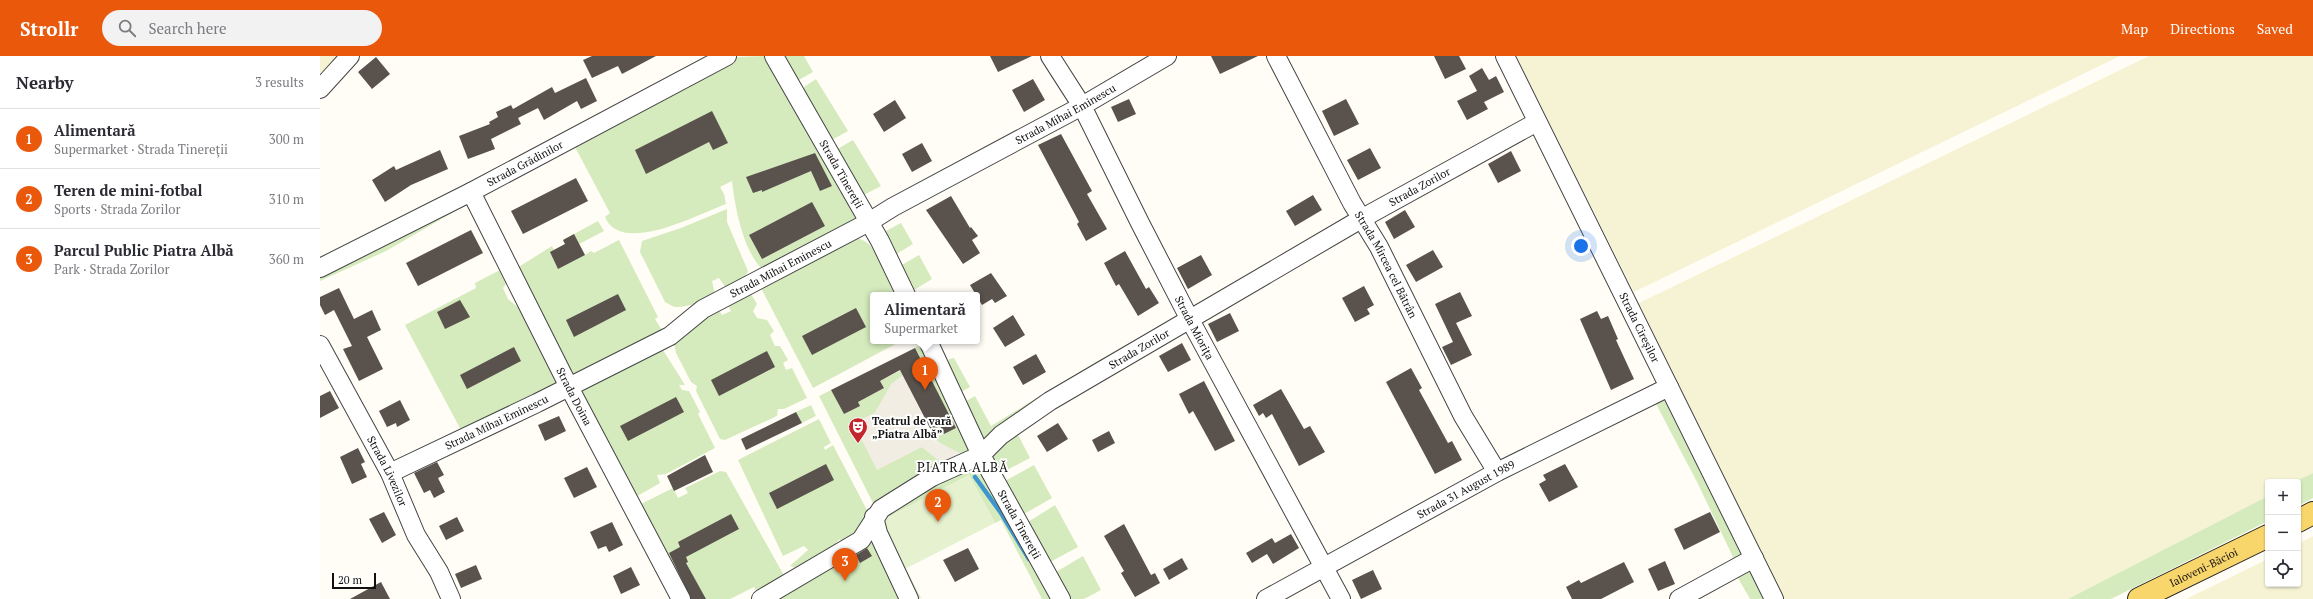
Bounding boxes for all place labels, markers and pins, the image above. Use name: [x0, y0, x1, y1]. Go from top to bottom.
pin: 1: [912, 357, 938, 390]
place label: Teatrul de vară „Piatra Albă”: [872, 414, 952, 441]
theatre icon: Teatrul de vară „Piatra Albă”: [847, 416, 869, 444]
pin: 2: [925, 489, 951, 522]
pin: 3: [832, 548, 858, 581]

